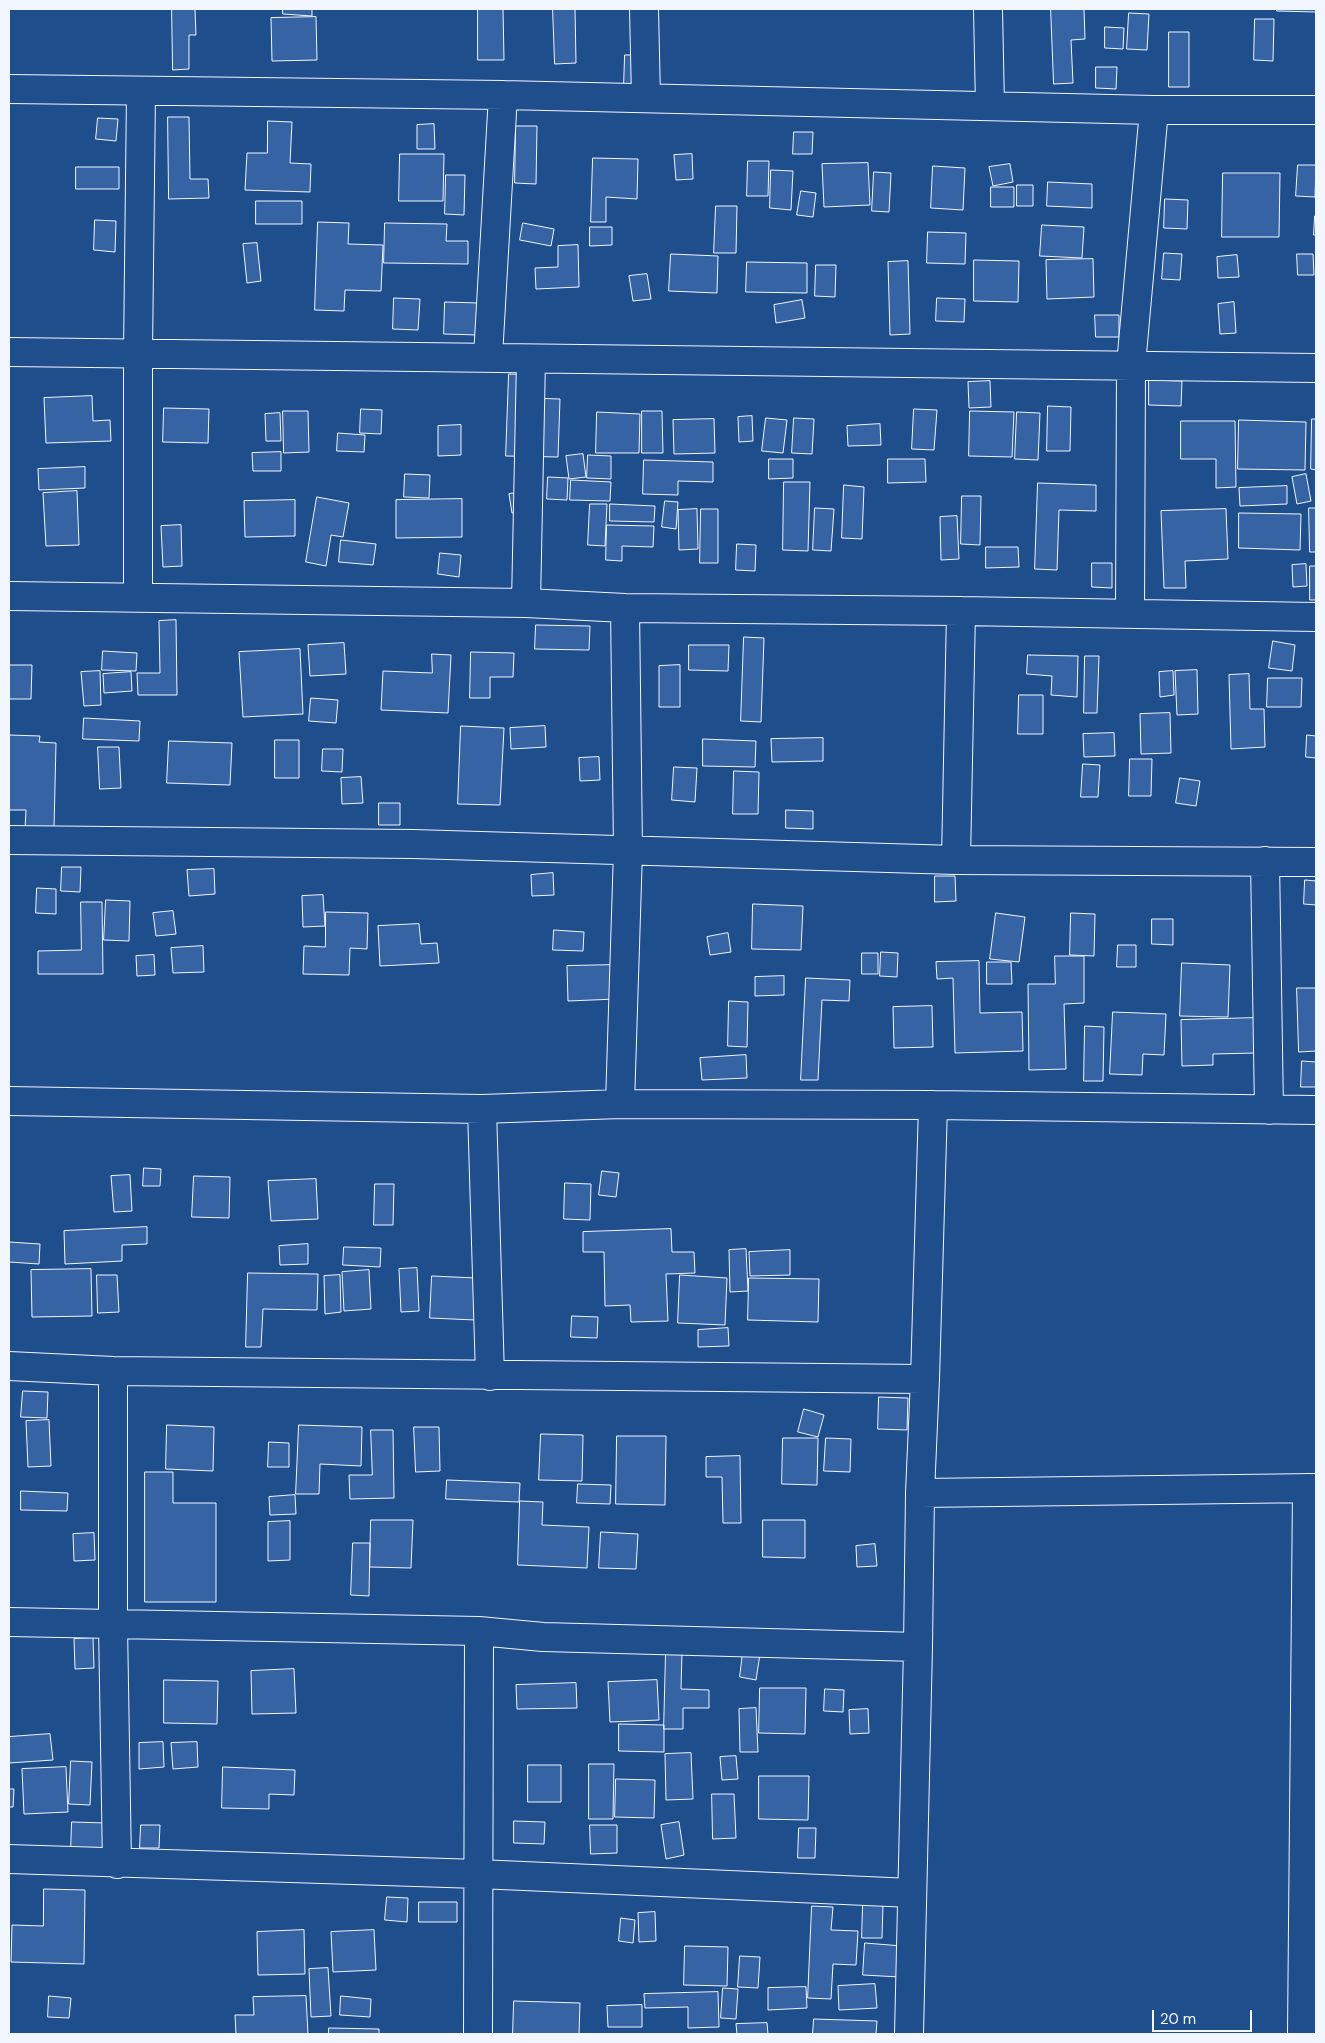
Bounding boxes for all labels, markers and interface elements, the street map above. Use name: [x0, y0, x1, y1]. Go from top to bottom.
scale bar: [1155, 2000, 1255, 2032]
text: 20 m: [1160, 2009, 1196, 2029]

